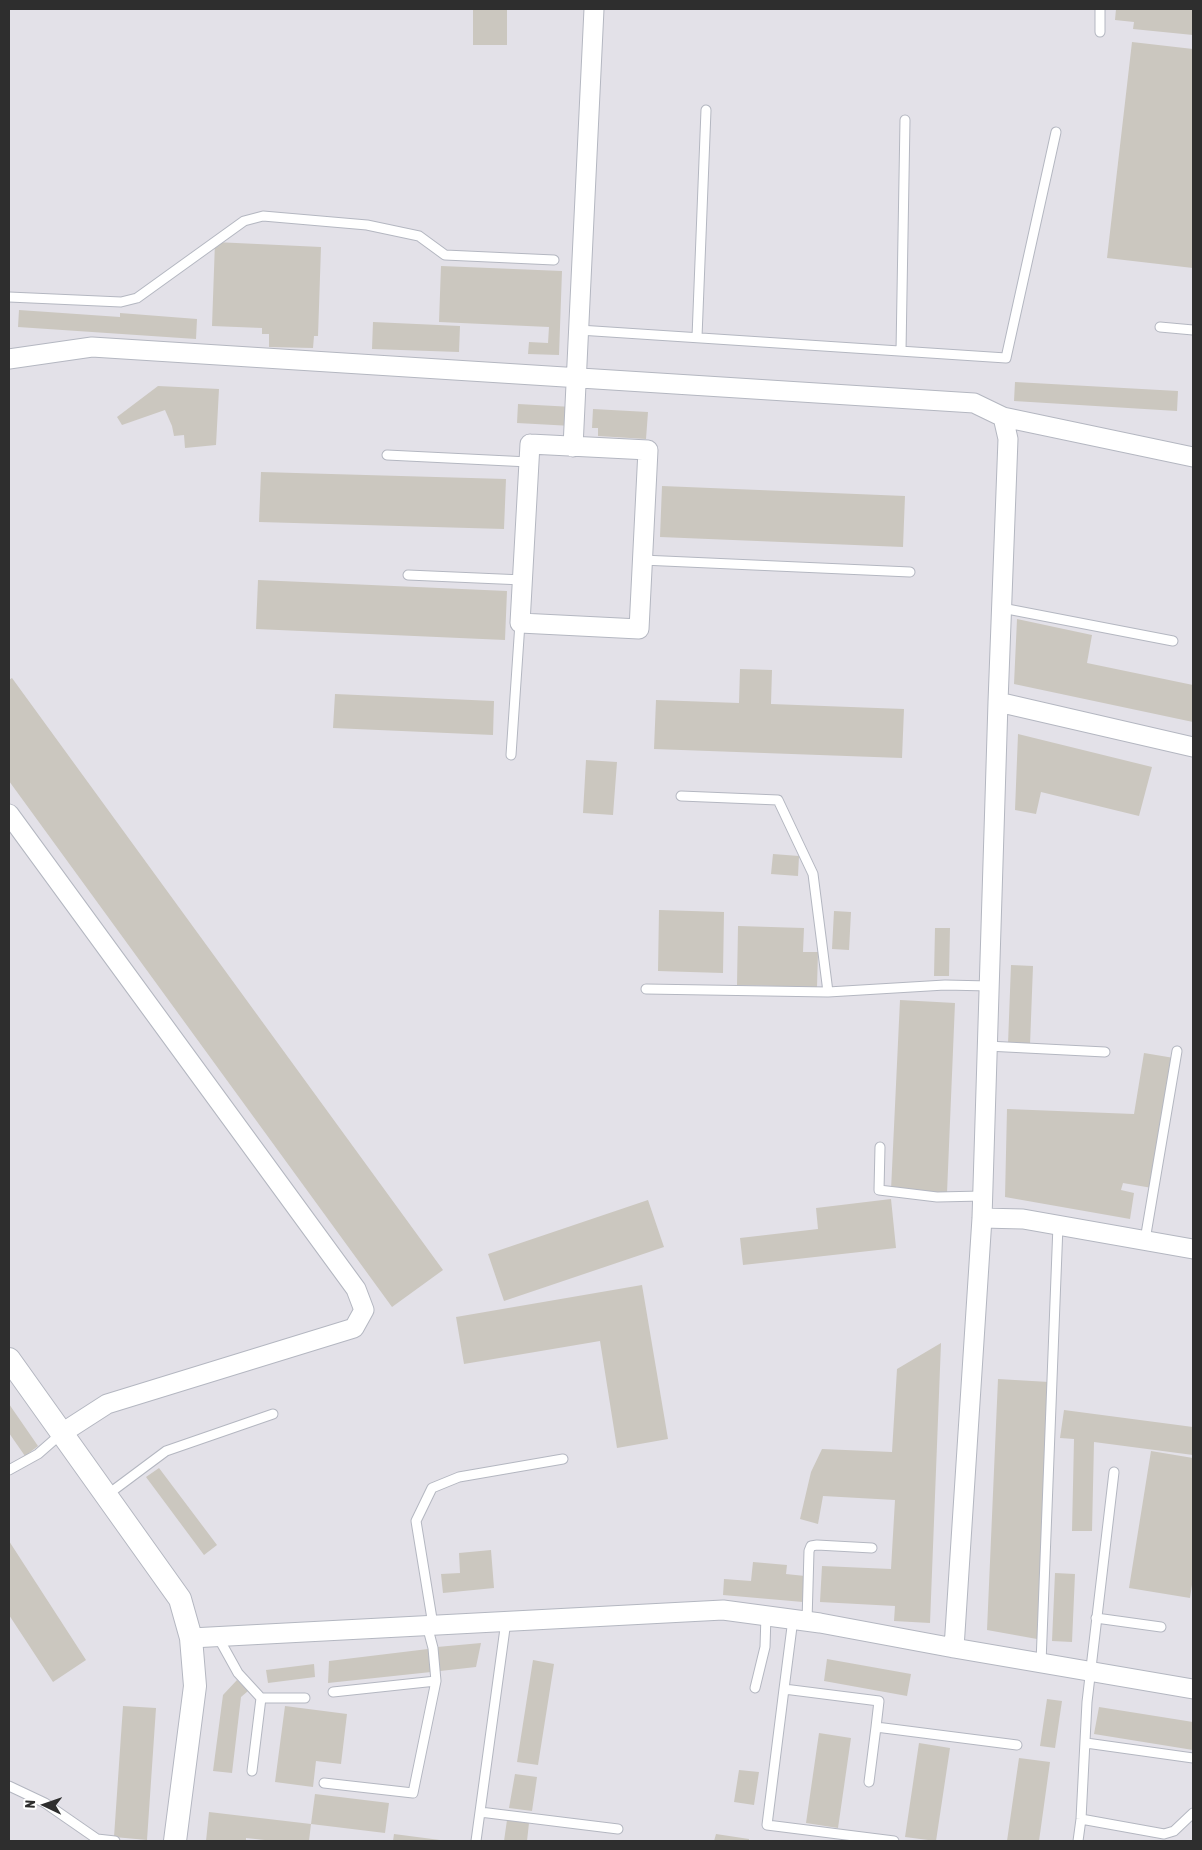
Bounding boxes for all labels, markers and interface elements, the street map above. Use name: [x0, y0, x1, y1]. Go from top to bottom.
north arrow: [20, 1780, 70, 1830]
text: N: [22, 1800, 38, 1809]

